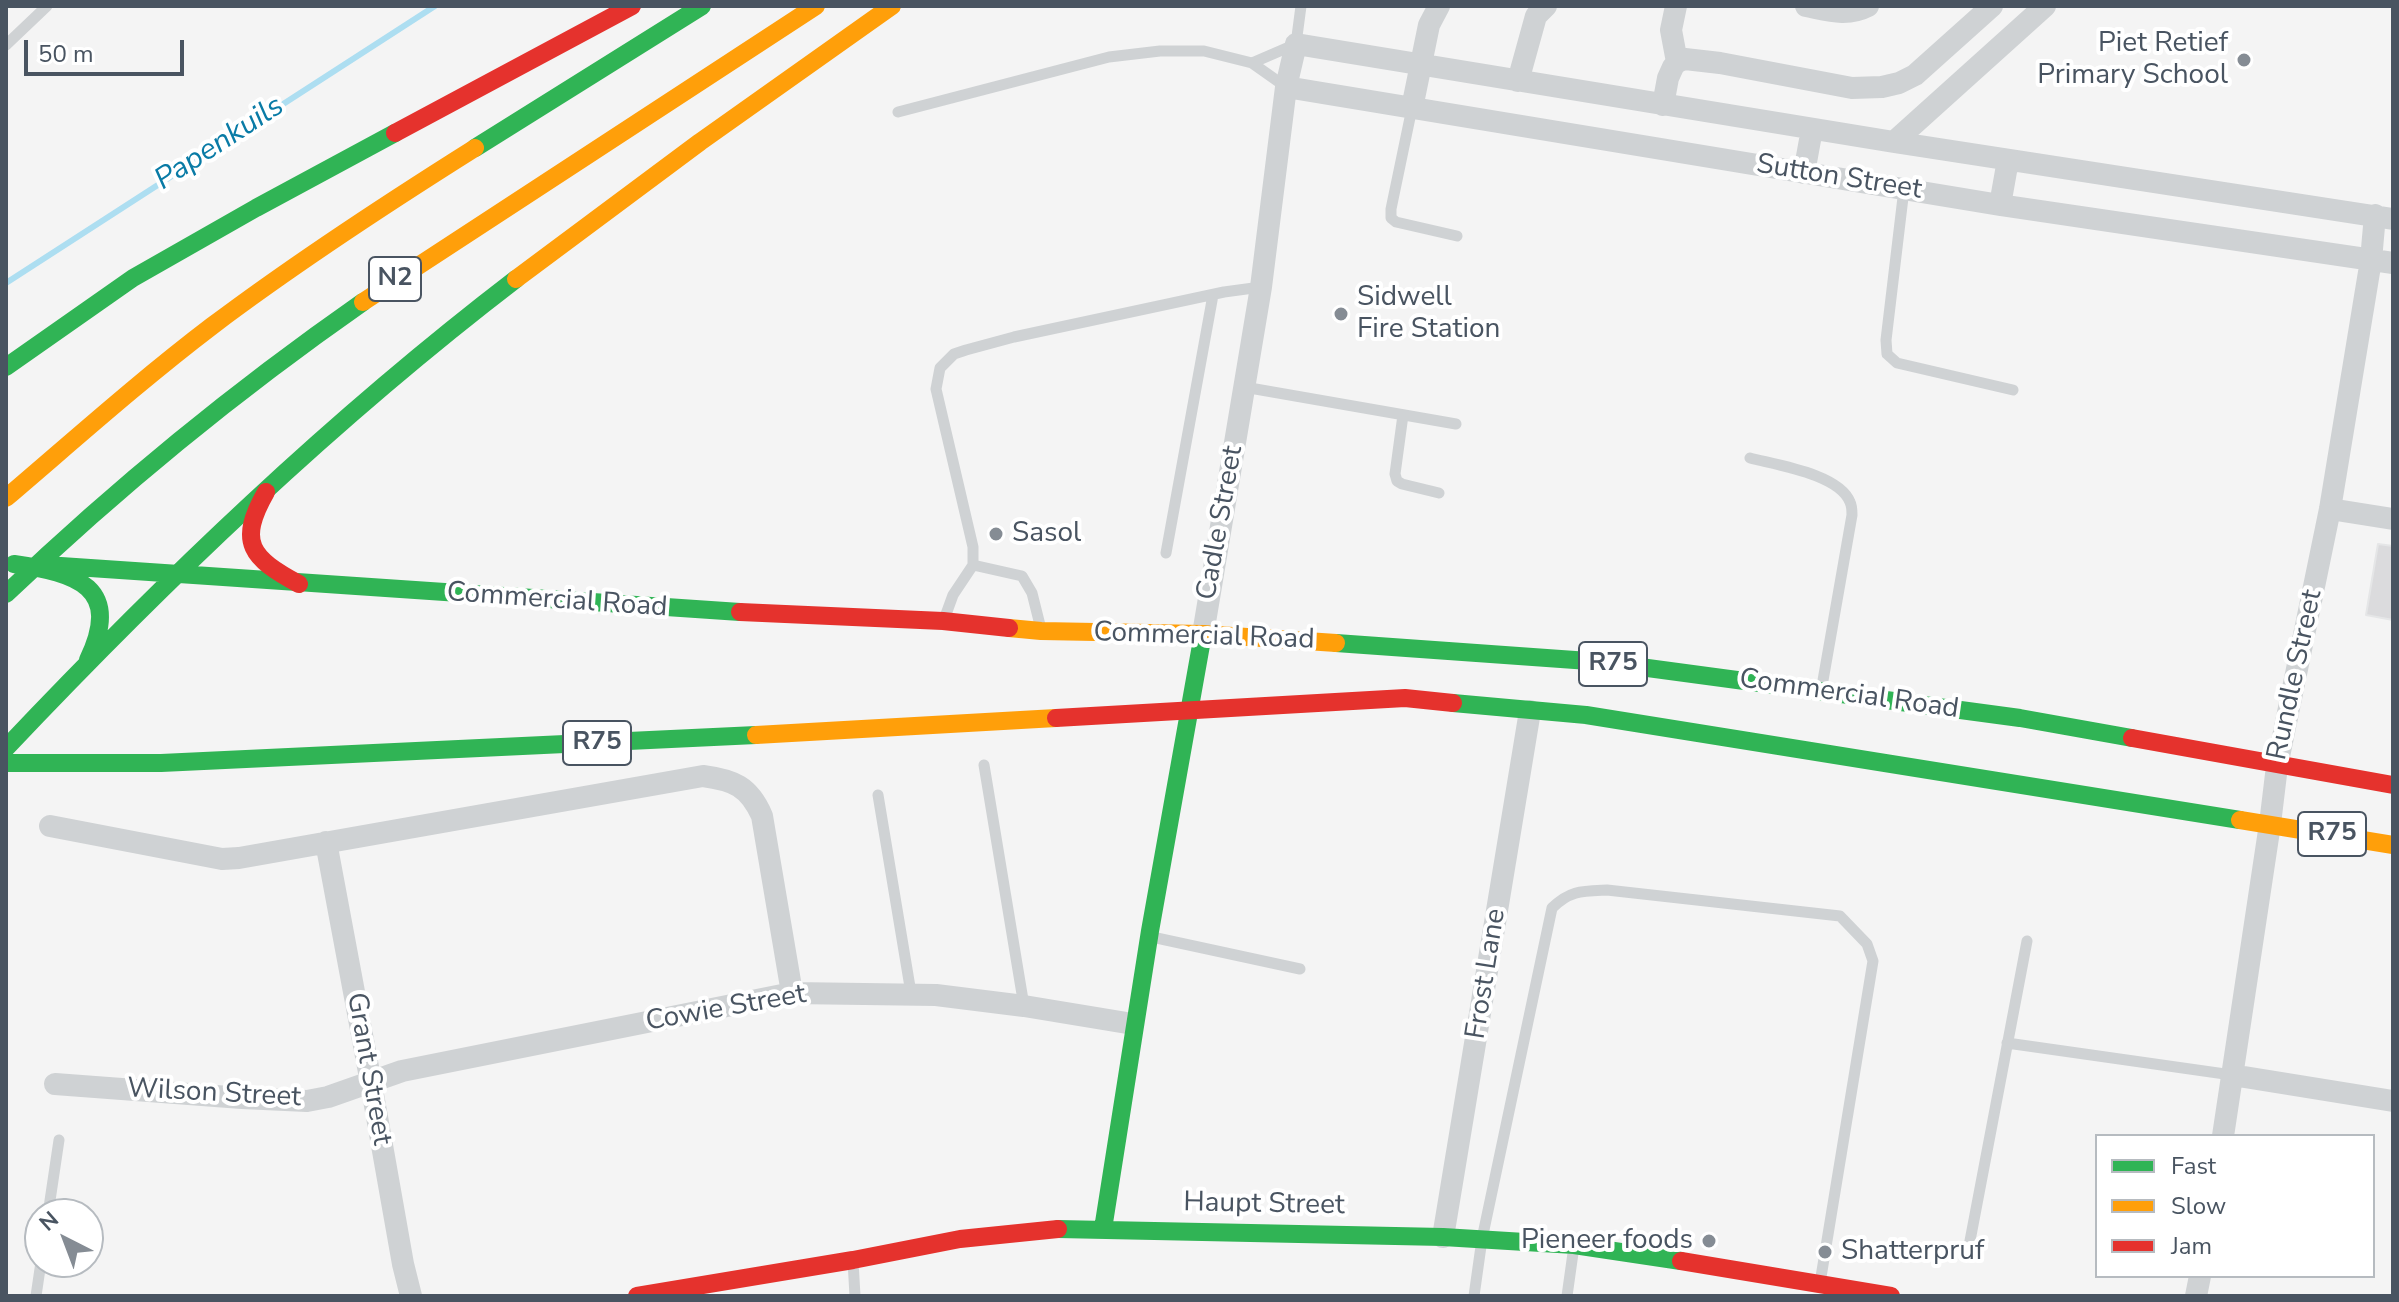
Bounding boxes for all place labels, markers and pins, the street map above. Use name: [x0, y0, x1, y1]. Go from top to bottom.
place label: Piet Retief Primary School: [2037, 27, 2228, 93]
marker: Piet Retief Primary School: [2235, 51, 2253, 69]
place label: Sidwell Fire Station: [1357, 281, 1500, 347]
marker: Sidwell Fire Station: [1332, 305, 1350, 323]
place label: Sasol: [1012, 517, 1081, 551]
marker: Sasol: [987, 525, 1005, 543]
place label: Pieneer foods: [1521, 1224, 1693, 1258]
marker: Pieneer foods: [1700, 1232, 1718, 1250]
place label: Shatterpruf: [1841, 1235, 1984, 1269]
marker: Shatterpruf: [1816, 1243, 1834, 1261]

